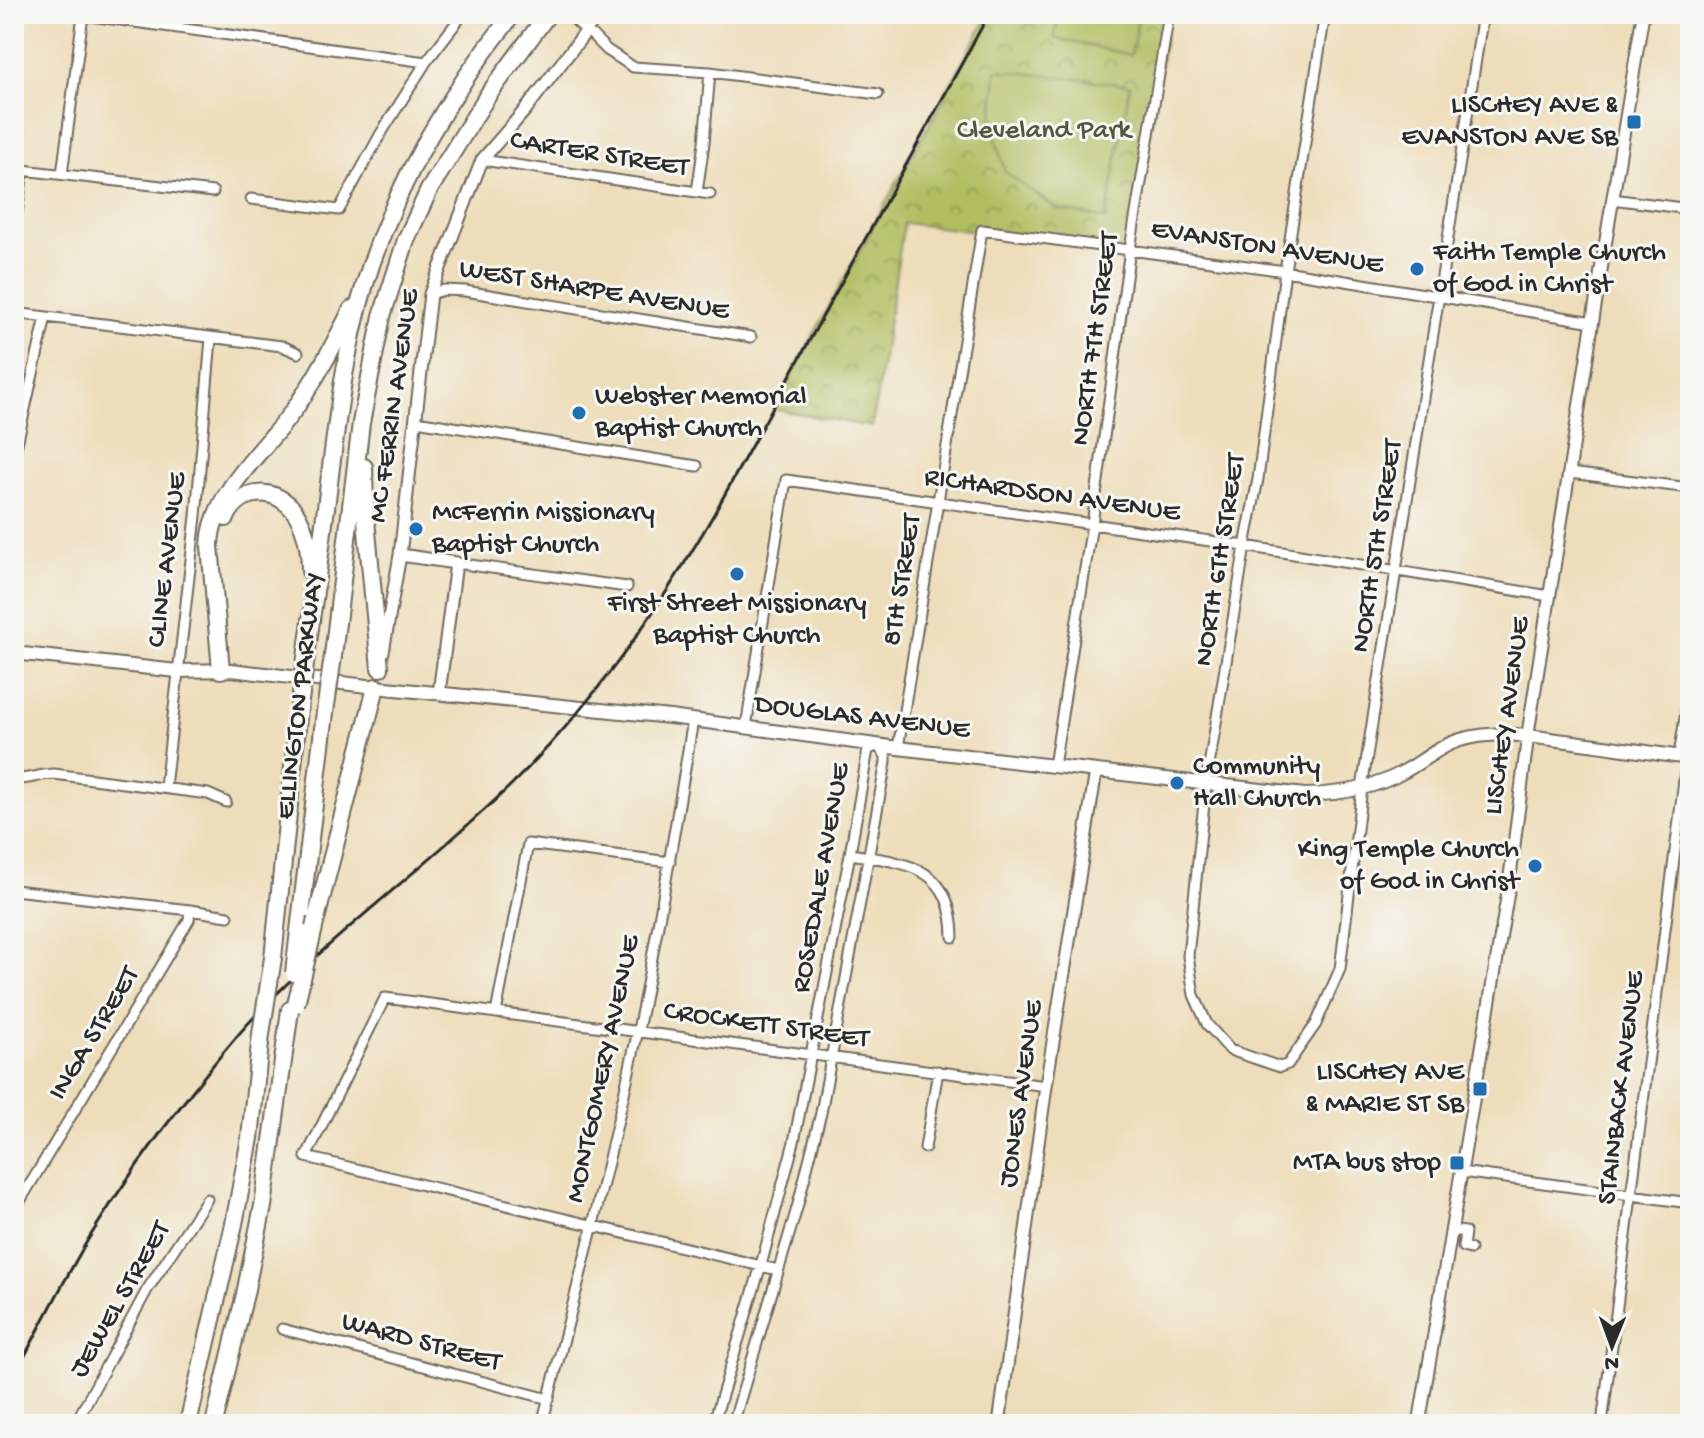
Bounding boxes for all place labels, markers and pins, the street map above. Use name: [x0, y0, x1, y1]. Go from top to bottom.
place label: LISCHEY AVE & EVANSTON AVE SB: [1401, 90, 1619, 155]
marker: LISCHEY AVE & EVANSTON AVE SB: [1625, 113, 1643, 131]
place label: Faith Temple Church of God in Christ: [1432, 237, 1666, 302]
marker: Faith Temple Church of God in Christ: [1408, 260, 1426, 278]
place label: Webster Memorial Baptist Church: [594, 381, 807, 446]
marker: Webster Memorial Baptist Church: [570, 404, 588, 422]
place label: McFerrin Missionary Baptist Church: [431, 497, 655, 562]
marker: McFerrin Missionary Baptist Church: [407, 520, 425, 538]
marker: First Street Missionary Baptist Church: [728, 565, 746, 583]
place label: First Street Missionary Baptist Church: [606, 588, 867, 653]
place label: Community Hall Church: [1193, 751, 1321, 816]
marker: Community Hall Church: [1168, 774, 1186, 792]
place label: King Temple Church of God in Christ: [1298, 834, 1522, 899]
marker: King Temple Church of God in Christ: [1526, 857, 1544, 875]
place label: LISCHEY AVE & MARIE ST SB: [1305, 1057, 1466, 1122]
marker: LISCHEY AVE & MARIE ST SB: [1471, 1080, 1489, 1098]
place label: MTA bus stop: [1293, 1147, 1441, 1180]
marker: MTA bus stop: [1448, 1154, 1466, 1172]

